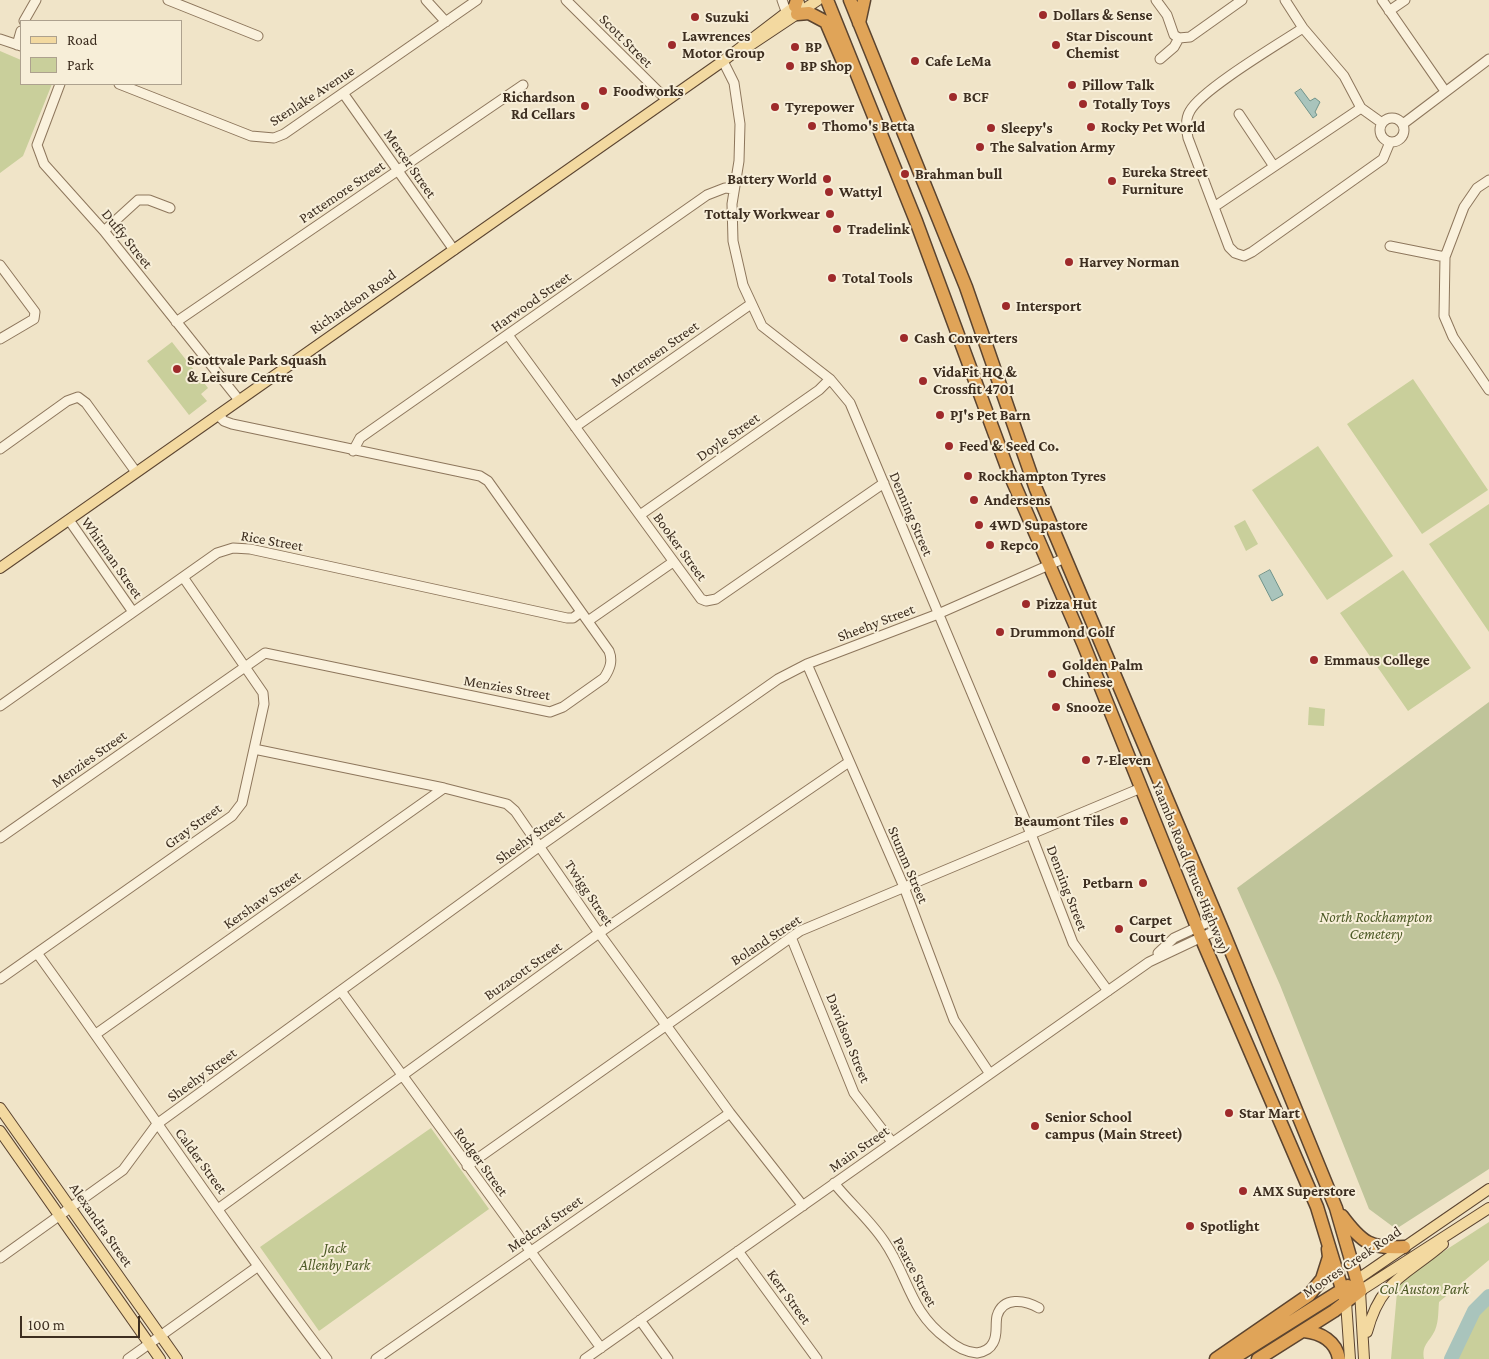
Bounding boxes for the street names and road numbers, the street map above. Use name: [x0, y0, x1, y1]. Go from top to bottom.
street label: Scott Street: [595, 10, 657, 72]
street label: Stenlake Avenue: [266, 62, 358, 130]
street label: Mercer Street: [380, 126, 440, 202]
street label: Pattemore Street: [296, 157, 388, 227]
street label: Duffy Street: [98, 206, 156, 272]
street label: Richardson Road: [307, 266, 399, 338]
street label: Harwood Street: [487, 268, 575, 336]
street label: Mortensen Street: [608, 317, 702, 391]
street label: Doyle Street: [693, 409, 763, 465]
street label: Denning Street: [885, 469, 937, 559]
street label: Booker Street: [649, 509, 711, 585]
street label: Whitman Street: [77, 514, 147, 602]
street label: Rice Street: [239, 527, 305, 555]
street label: Sheehy Street: [835, 600, 917, 646]
street label: Menzies Street: [462, 672, 552, 704]
street label: Menzies Street: [48, 726, 130, 792]
street label: Yaamba Road (Bruce Highway): [1148, 779, 1234, 957]
street label: Gray Street: [161, 799, 225, 853]
street label: Sheehy Street: [492, 806, 568, 868]
street label: Stumm Street: [884, 824, 932, 906]
street label: Denning Street: [1042, 843, 1092, 933]
street label: Twigg Street: [560, 857, 618, 929]
street label: Kershaw Street: [220, 867, 304, 933]
street label: Boland Street: [727, 911, 805, 969]
street label: Buzacott Street: [481, 938, 565, 1004]
street label: Davidson Street: [822, 991, 874, 1085]
street label: Sheehy Street: [164, 1044, 240, 1106]
street label: Main Street: [825, 1122, 893, 1176]
street label: Calder Street: [171, 1124, 231, 1198]
street label: Rodger Street: [450, 1124, 512, 1200]
street label: Alexandra Street: [65, 1179, 137, 1271]
street label: Medcraf Street: [504, 1192, 586, 1256]
street label: Moores Creek Road: [1299, 1222, 1405, 1302]
street label: Pearce Street: [889, 1234, 941, 1310]
street label: Kerr Street: [763, 1266, 815, 1328]

